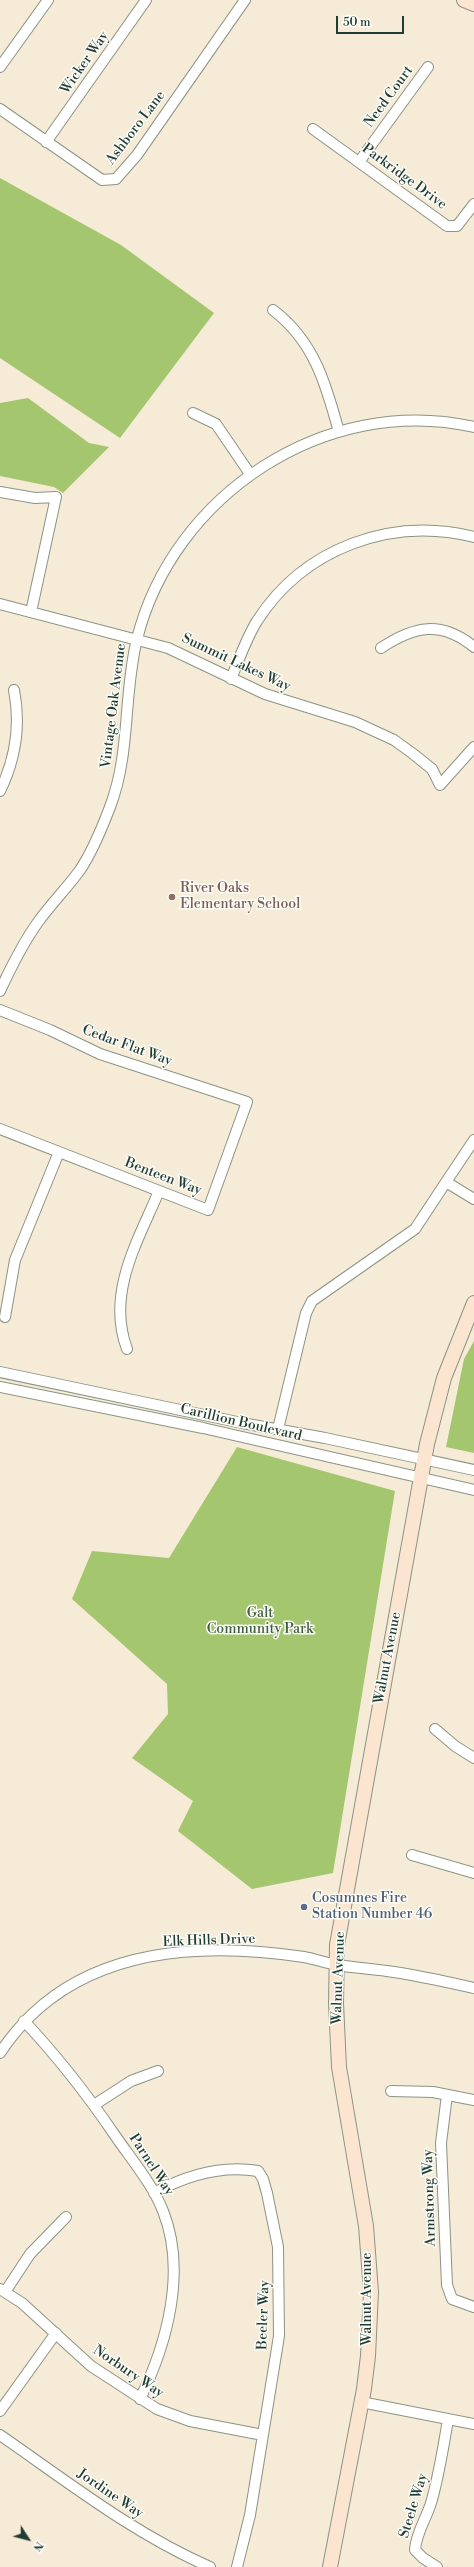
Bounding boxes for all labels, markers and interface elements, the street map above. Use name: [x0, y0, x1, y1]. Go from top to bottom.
scale bar: [338, 8, 406, 34]
text: 50 m: [343, 15, 371, 30]
street label: Wicker Way: [57, 28, 113, 98]
street label: Need Court: [361, 63, 417, 131]
street label: Ashboro Lane: [103, 88, 169, 168]
street label: Parkridge Drive: [358, 141, 450, 213]
street label: Summit Lakes Way: [179, 630, 293, 696]
street label: Vintage Oak Avenue: [98, 643, 130, 769]
place label: River Oaks Elementary School: [180, 881, 300, 914]
marker: River Oaks Elementary School: [167, 892, 177, 902]
street label: Cedar Flat Way: [80, 1022, 174, 1070]
street label: Benteen Way: [122, 1155, 204, 1199]
street label: Carillion Boulevard: [179, 1401, 303, 1445]
park label: Galt Community Park: [207, 1606, 313, 1638]
street label: Walnut Avenue: [371, 1611, 405, 1705]
place label: Cosumnes Fire Station Number 46: [312, 1891, 432, 1924]
marker: Cosumnes Fire Station Number 46: [299, 1902, 309, 1912]
street label: Elk Hills Drive: [162, 1931, 256, 1951]
street label: Walnut Avenue: [329, 1931, 349, 2025]
street label: Parnel Way: [125, 2131, 177, 2199]
street label: Armstrong Way: [420, 2149, 440, 2247]
street label: Walnut Avenue: [360, 2252, 376, 2346]
street label: Beeler Way: [254, 2280, 274, 2350]
street label: Norbury Way: [89, 2342, 167, 2402]
street label: Jordine Way: [74, 2466, 146, 2522]
street label: Steele Way: [396, 2472, 432, 2540]
north arrow: [8, 2519, 48, 2559]
text: N: [29, 2538, 46, 2554]

